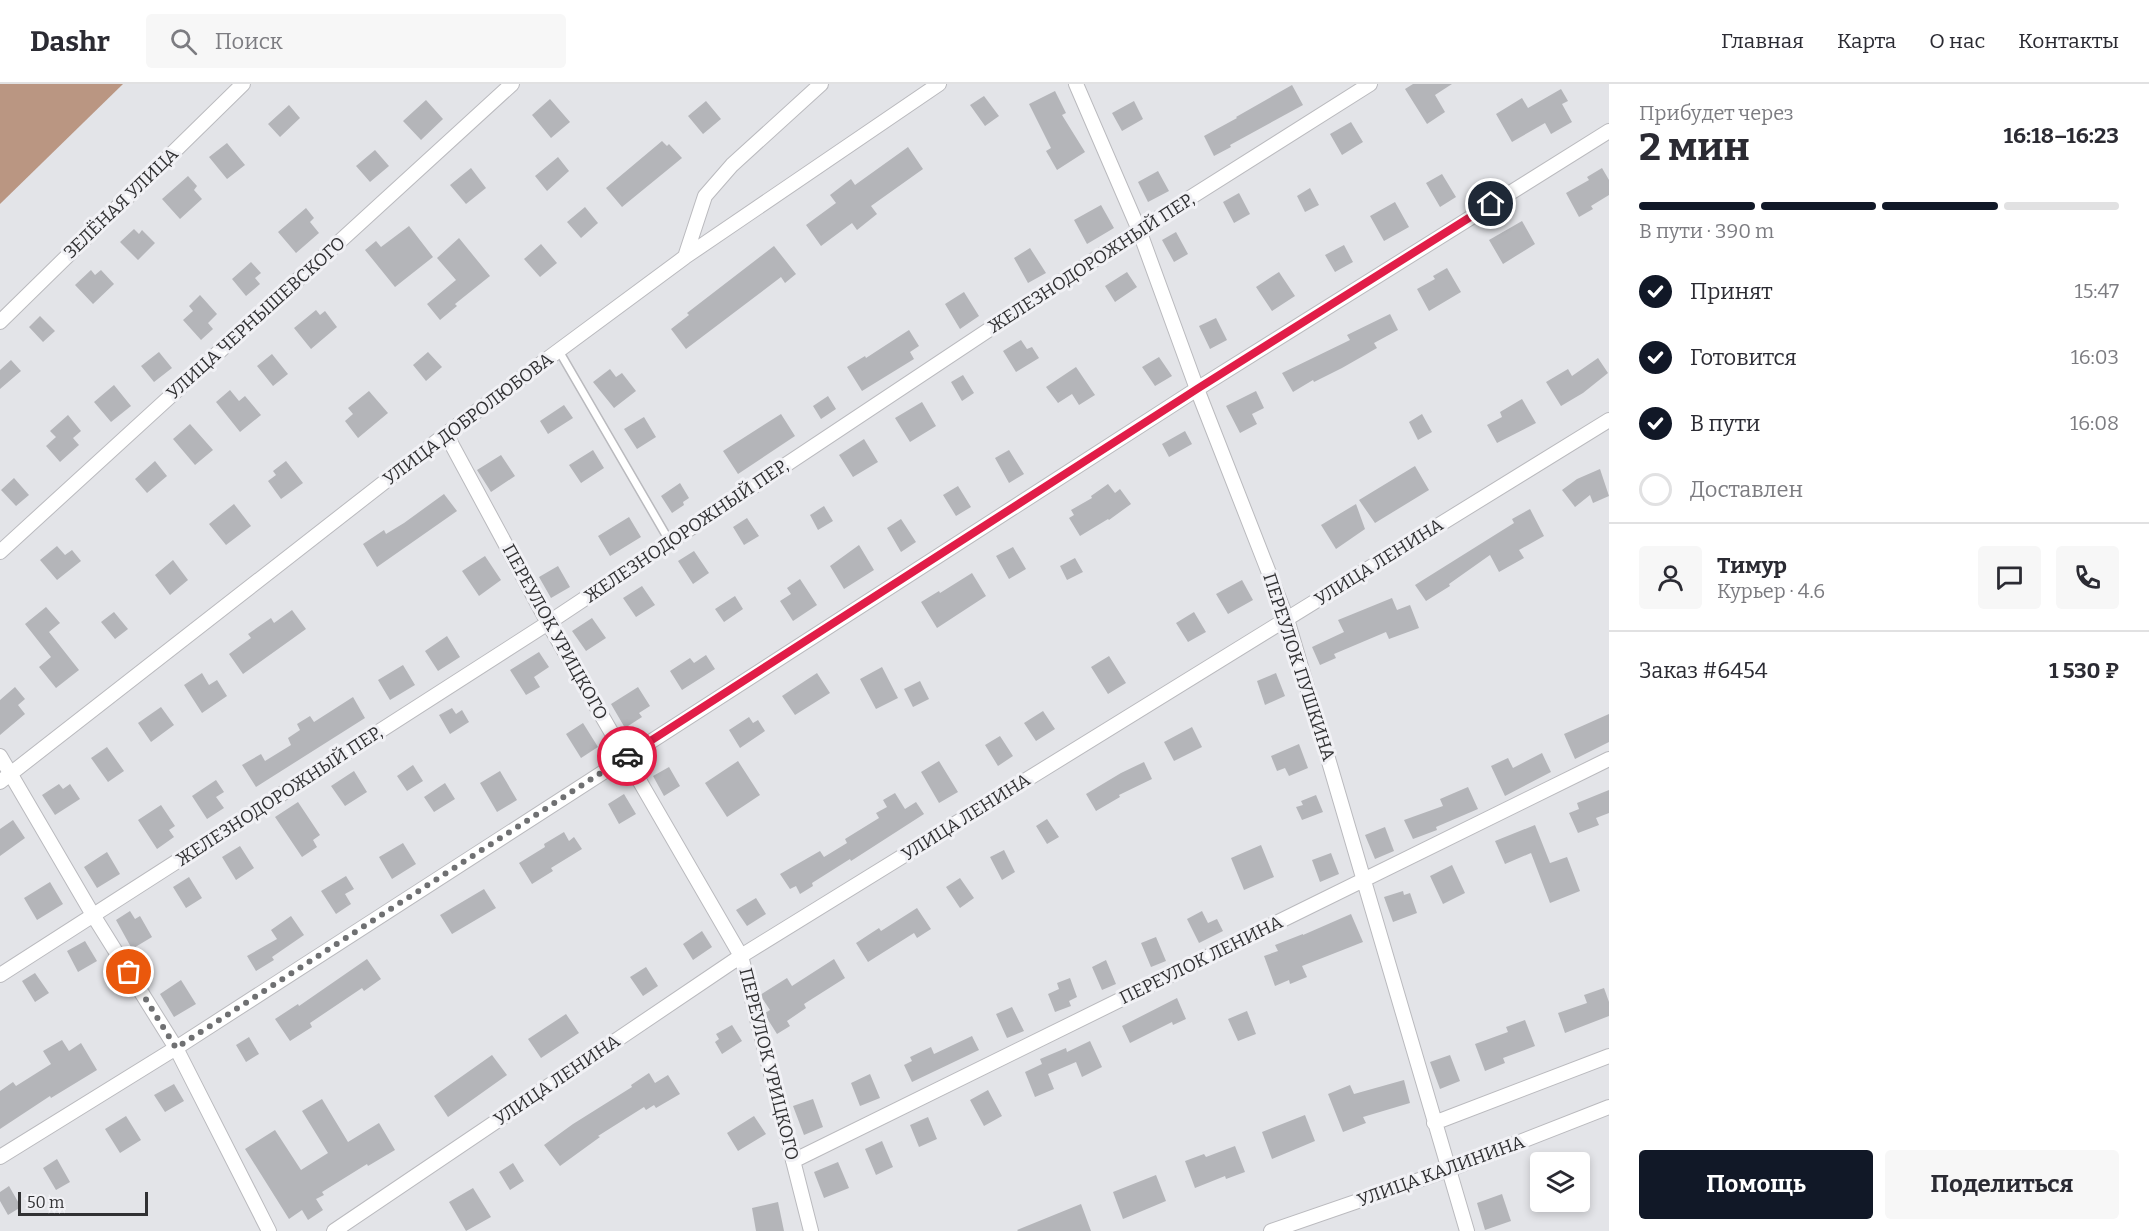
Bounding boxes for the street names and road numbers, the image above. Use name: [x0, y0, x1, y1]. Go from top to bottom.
street label: ЗЕЛЁНАЯ УЛИЦА: [59, 143, 183, 263]
street label: ЖЕЛЕЗНОДОРОЖНЫЙ ПЕР,: [984, 188, 1198, 338]
street label: УЛИЦА ЧЕРНЫШЕВСКОГО: [162, 232, 350, 404]
street label: УЛИЦА ДОБРОЛЮБОВА: [379, 348, 557, 490]
street label: ЖЕЛЕЗНОДОРОЖНЫЙ ПЕР,: [580, 454, 792, 608]
street label: УЛИЦА ЛЕНИНА: [1311, 514, 1448, 610]
street label: ПЕРЕУЛОК УРИЦКОГО: [498, 540, 612, 724]
street label: ПЕРЕУЛОК ПУШКИНА: [1258, 570, 1340, 764]
street label: ЖЕЛЕЗНОДОРОЖНЫЙ ПЕР,: [172, 721, 386, 871]
street label: УЛИЦА ЛЕНИНА: [898, 769, 1035, 865]
street label: ПЕРЕУЛОК ЛЕНИНА: [1116, 911, 1286, 1009]
street label: ПЕРЕУЛОК УРИЦКОГО: [734, 966, 804, 1162]
street label: УЛИЦА ЛЕНИНА: [490, 1030, 624, 1130]
street label: УЛИЦА КАЛИНИНА: [1354, 1130, 1528, 1211]

